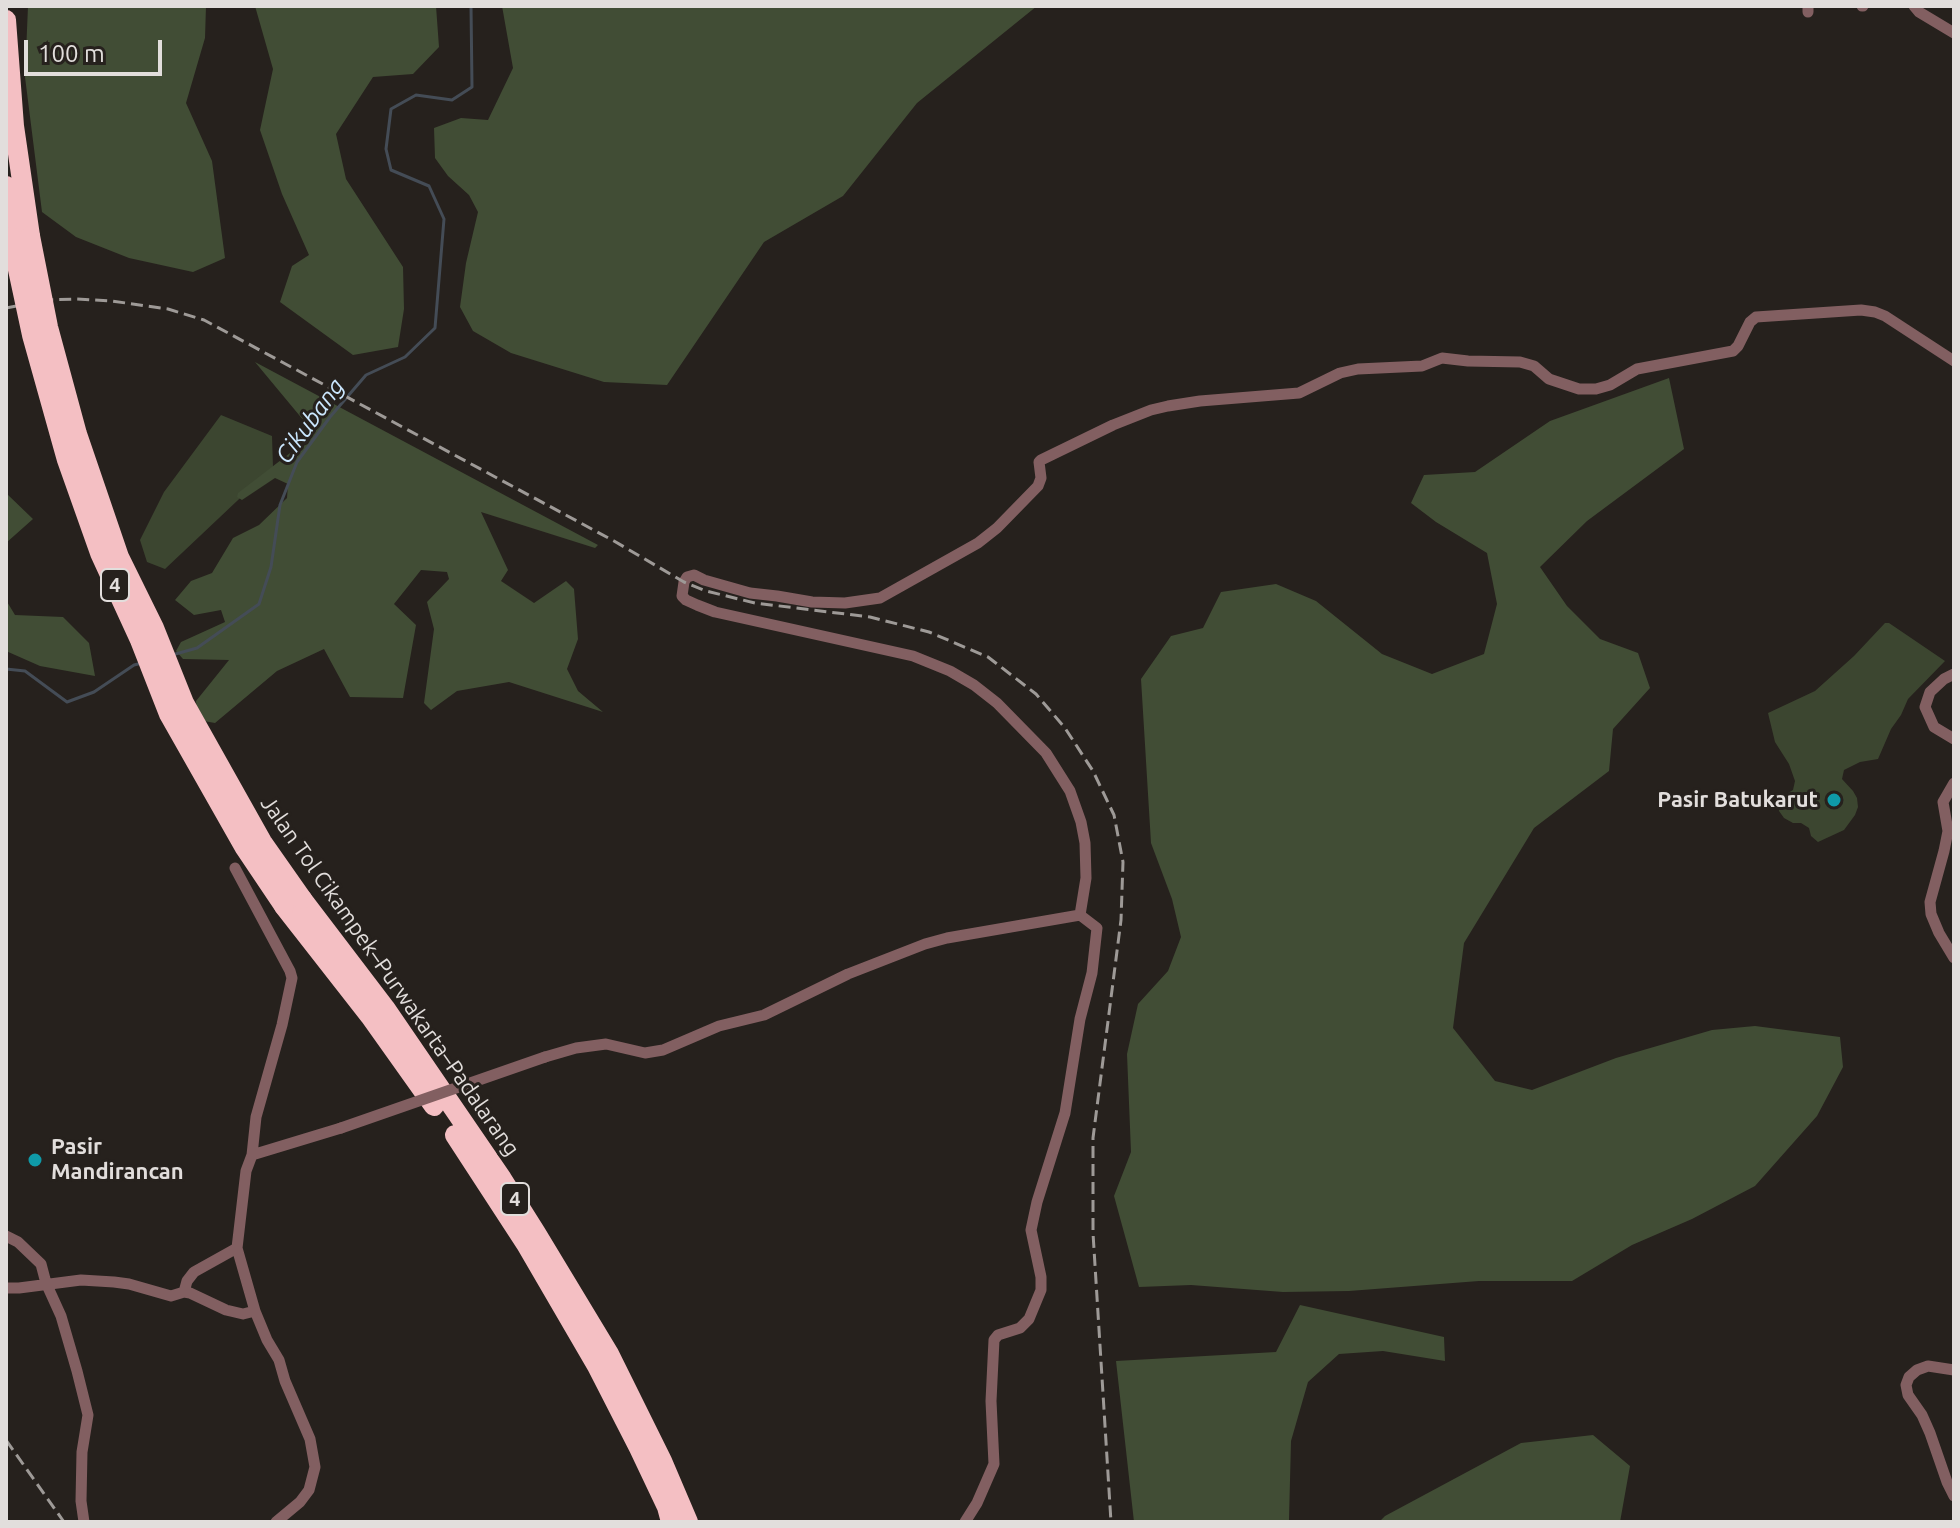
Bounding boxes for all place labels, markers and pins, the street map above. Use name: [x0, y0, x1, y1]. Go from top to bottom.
place label: Pasir Batukarut: [1657, 787, 1818, 813]
marker: Pasir Batukarut: [1825, 791, 1843, 809]
place label: Pasir Mandirancan: [51, 1134, 184, 1186]
marker: Pasir Mandirancan: [26, 1151, 44, 1169]

